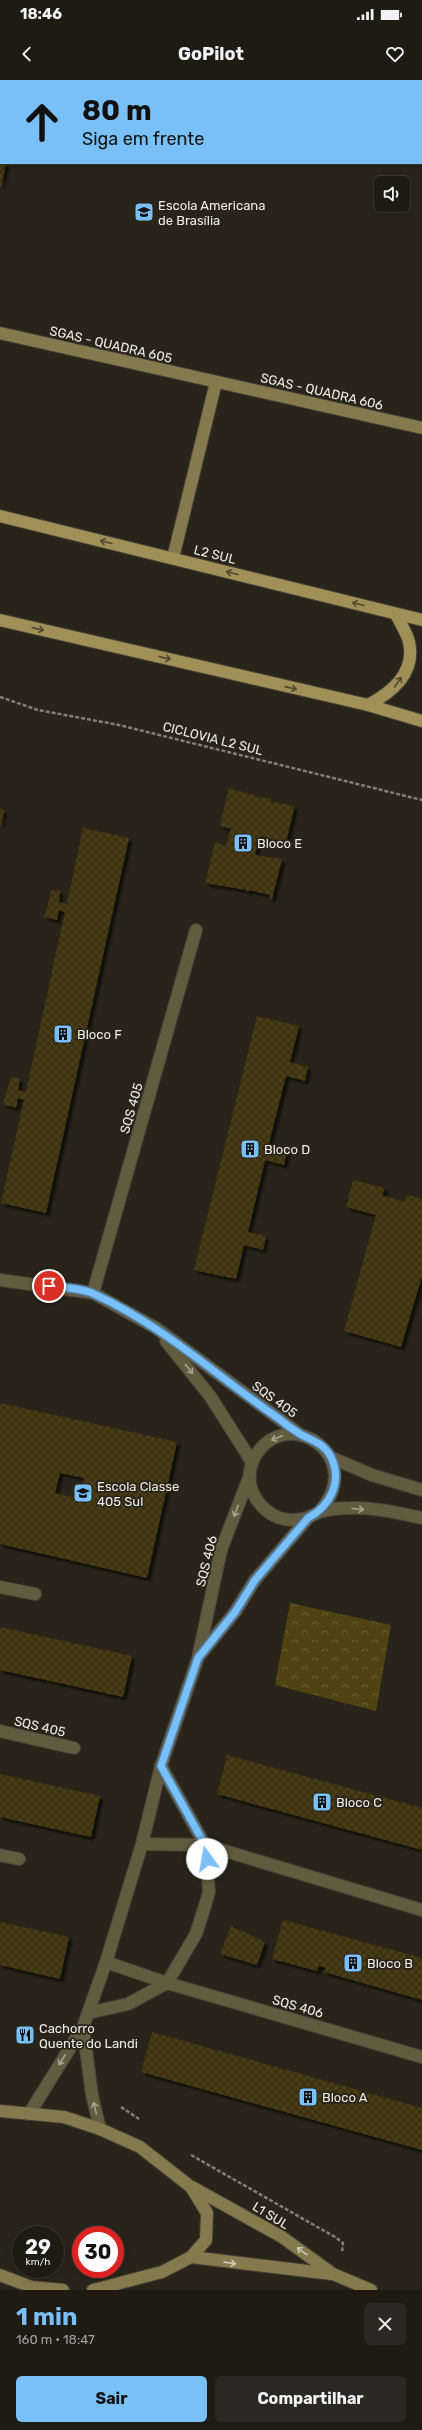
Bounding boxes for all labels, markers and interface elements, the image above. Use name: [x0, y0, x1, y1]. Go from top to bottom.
text: 18:46: [20, 5, 62, 23]
icon: back: [16, 43, 38, 65]
text: GoPilot: [178, 43, 244, 65]
icon: heart: [384, 43, 406, 65]
text: 80 m: [82, 94, 152, 127]
icon: ahead: [16, 96, 68, 148]
text: Siga em frente: [82, 128, 204, 150]
map controls: [374, 176, 410, 212]
button: sound: [374, 176, 410, 212]
place label: Escola Americana de Brasília: [158, 198, 265, 228]
school or university icon: Escola Americana de Brasília: [133, 201, 155, 223]
street label: SGAS - QUADRA 605: [48, 323, 174, 366]
street label: SGAS - QUADRA 606: [259, 370, 385, 413]
one-way arrow: [100, 537, 113, 545]
street label: L2 SUL: [192, 542, 238, 567]
one-way arrow: [226, 568, 239, 576]
one-way arrow: [352, 600, 365, 608]
one-way arrow: [31, 625, 44, 633]
one-way arrow: [158, 655, 171, 663]
one-way arrow: [394, 677, 403, 688]
one-way arrow: [284, 684, 297, 692]
street label: CICLOVIA L2 SUL: [161, 719, 265, 758]
building icon: Bloco E: [232, 832, 254, 854]
place label: Bloco E: [257, 836, 302, 851]
building icon: Bloco F: [52, 1023, 74, 1045]
place label: Bloco F: [77, 1027, 122, 1042]
street label: SQS 405: [117, 1081, 146, 1135]
building icon: Bloco D: [239, 1138, 261, 1160]
place label: Bloco D: [264, 1142, 310, 1157]
pin: [32, 1269, 66, 1303]
icon: arrive: [38, 1275, 60, 1297]
one-way arrow: [184, 1363, 193, 1374]
street label: SQS 405: [249, 1378, 300, 1421]
one-way arrow: [272, 1434, 284, 1442]
place label: Escola Classe 405 Sul: [97, 1479, 179, 1509]
school or university icon: Escola Classe 405 Sul: [72, 1482, 94, 1504]
one-way arrow: [231, 1505, 239, 1517]
one-way arrow: [351, 1505, 364, 1512]
street label: SQS 406: [193, 1534, 220, 1588]
street label: SQS 405: [13, 1713, 67, 1740]
building icon: Bloco C: [311, 1791, 333, 1813]
place label: Bloco C: [336, 1795, 382, 1810]
position arrow: [186, 1838, 228, 1880]
building icon: Bloco B: [342, 1952, 364, 1974]
place label: Bloco B: [367, 1956, 413, 1971]
street label: SQS 406: [271, 1992, 325, 2021]
place label: Cachorro Quente do Landi: [39, 2021, 138, 2051]
restaurant icon: Cachorro Quente do Landi: [14, 2024, 36, 2046]
one-way arrow: [58, 2054, 66, 2066]
building icon: Bloco A: [297, 2086, 319, 2108]
place label: Bloco A: [322, 2090, 368, 2105]
one-way arrow: [90, 2102, 98, 2115]
street label: L1 SUL: [250, 2199, 292, 2232]
speed limit sign: 30: [72, 2226, 124, 2278]
text: 29: [25, 2235, 51, 2259]
one-way arrow: [296, 2247, 307, 2255]
text: km/h: [26, 2256, 50, 2268]
one-way arrow: [223, 2259, 236, 2267]
text: 1 min: [16, 2303, 77, 2331]
button: close: [364, 2303, 406, 2345]
text: 160 m · 18:47: [16, 2332, 95, 2347]
button: Sair: [16, 2376, 207, 2422]
button: Compartilhar: [215, 2376, 406, 2422]

